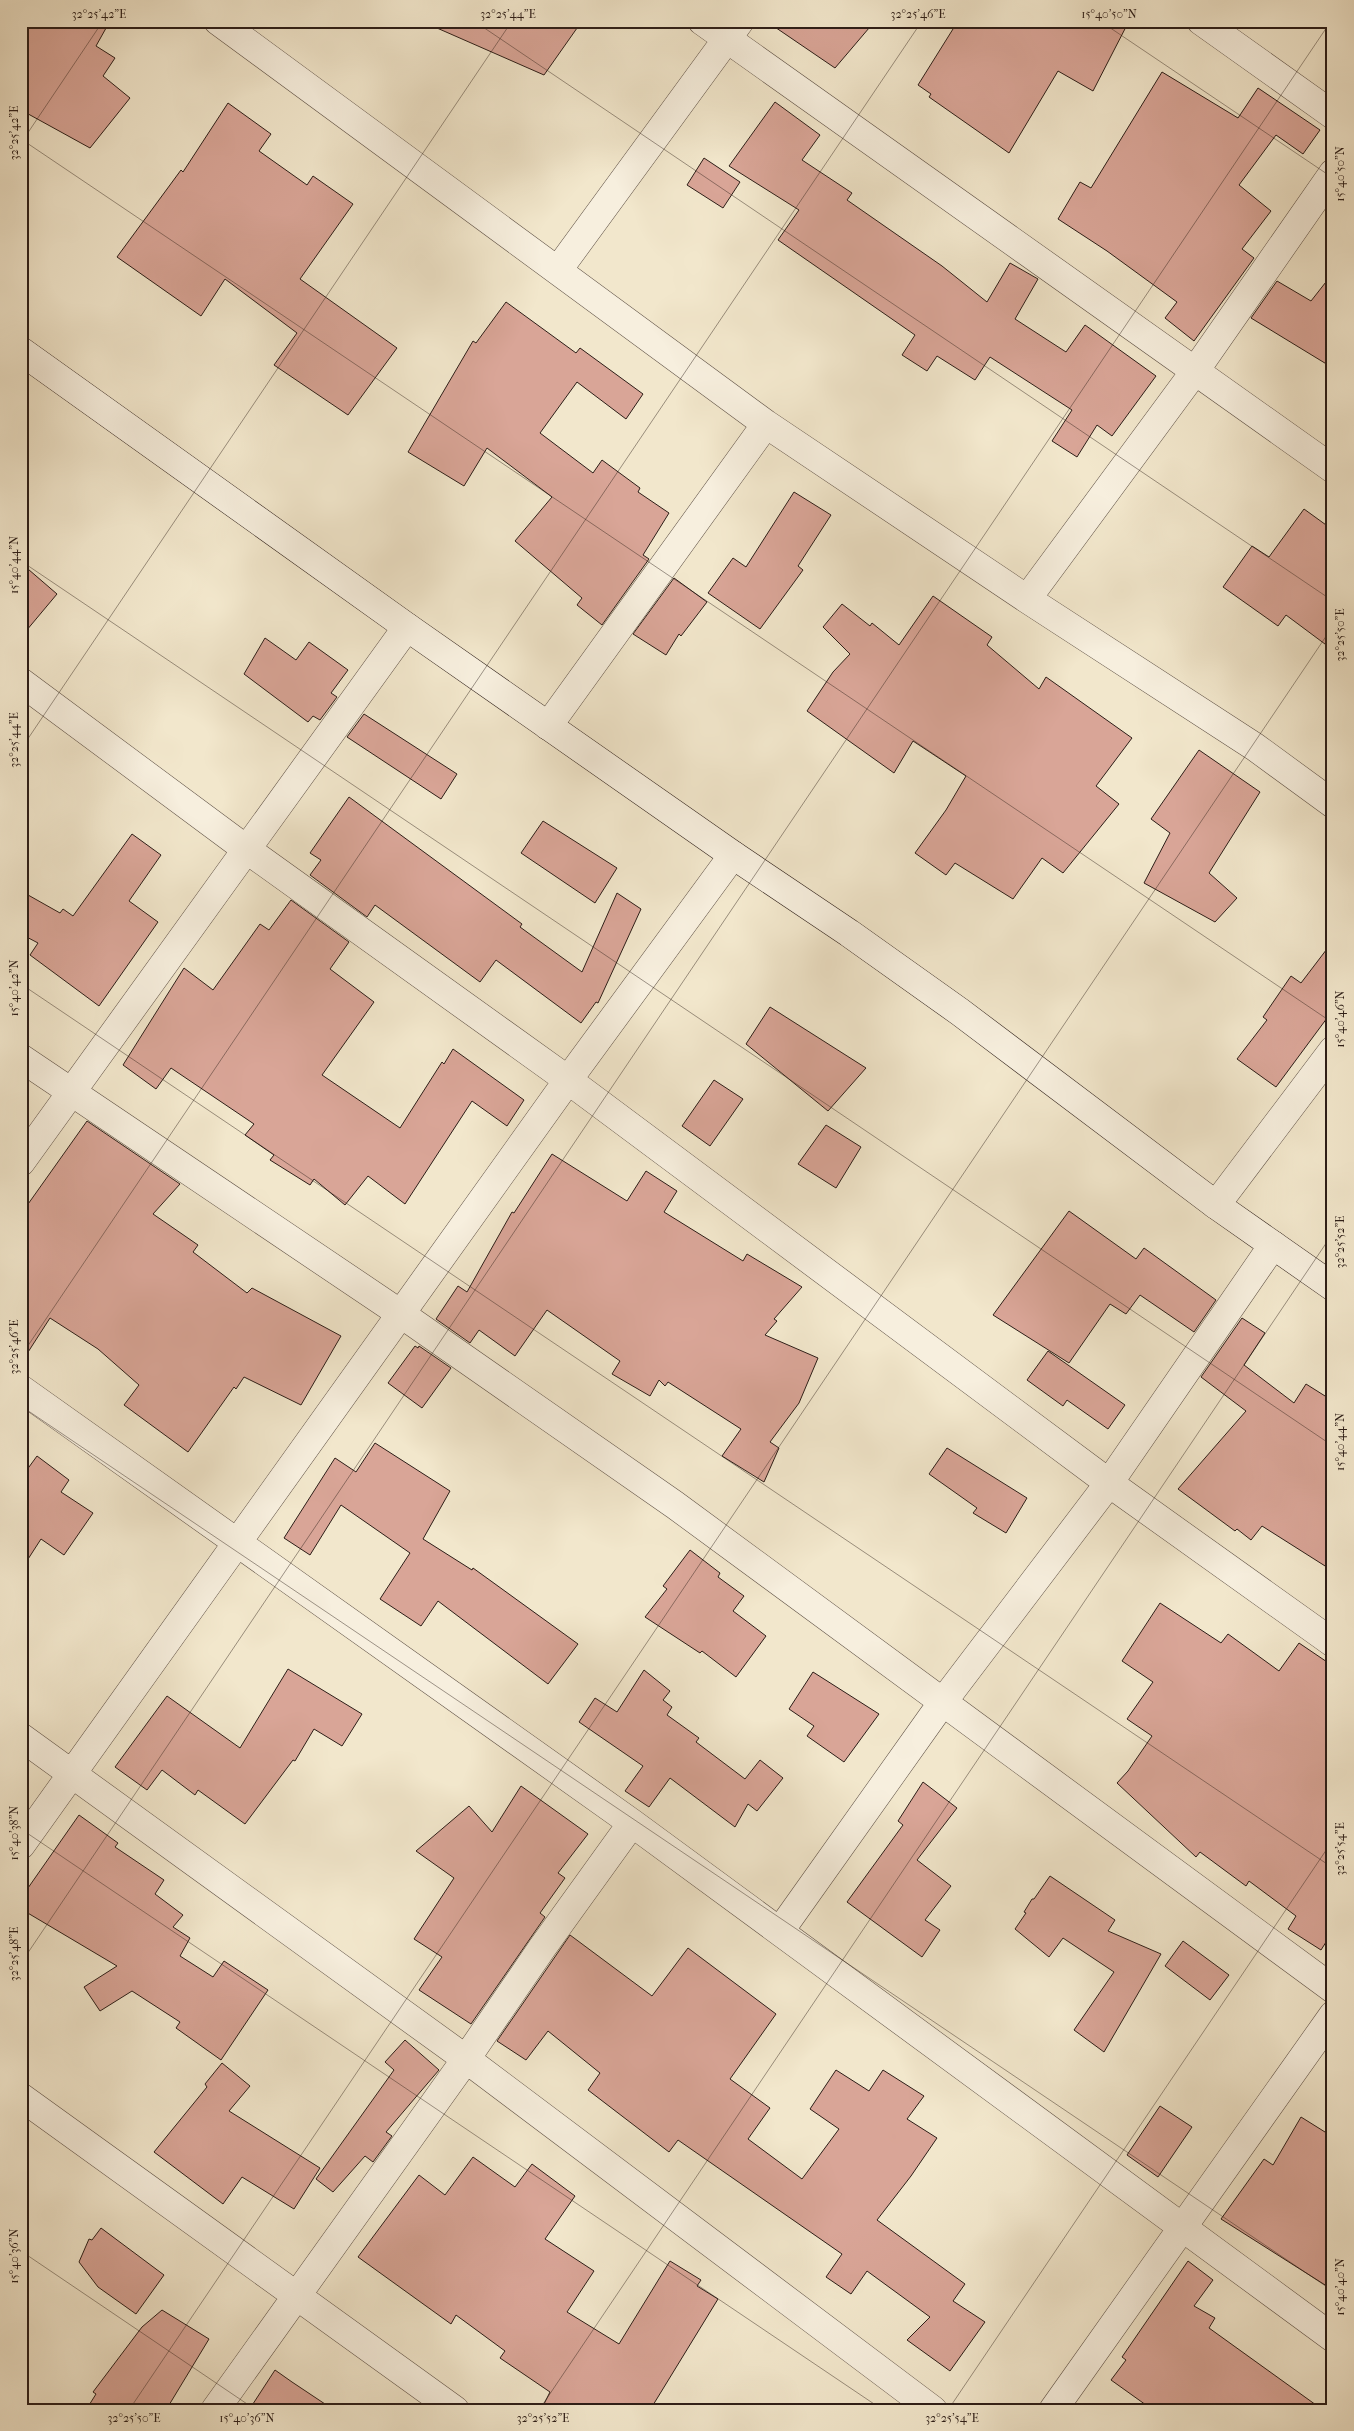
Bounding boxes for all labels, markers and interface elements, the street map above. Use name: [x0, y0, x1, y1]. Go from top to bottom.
text: 32°25'42"E: [72, 7, 126, 21]
text: 32°25'44"E: [480, 7, 536, 21]
text: 32°25'46"E: [891, 7, 945, 21]
text: 15°40'50"N: [1081, 7, 1137, 21]
text: 32°25'42"E: [7, 106, 21, 160]
text: 15°40'50"N: [1333, 146, 1347, 202]
text: 15°40'44"N: [7, 536, 21, 594]
text: 32°25'50"E: [1333, 608, 1347, 662]
text: 32°25'44"E: [7, 712, 21, 768]
text: 15°40'42"N: [7, 959, 21, 1017]
text: 15°40'46"N: [1333, 990, 1347, 1048]
text: 32°25'52"E: [1333, 1216, 1347, 1268]
text: 32°25'46"E: [7, 1320, 21, 1374]
text: 15°40'44"N: [1333, 1413, 1347, 1471]
text: 15°40'38"N: [7, 1806, 21, 1860]
text: 32°25'54"E: [1333, 1822, 1347, 1876]
text: 32°25'48"E: [7, 1927, 21, 1981]
text: 15°40'36"N: [7, 2228, 21, 2284]
text: 15°40'40"N: [1333, 2258, 1347, 2316]
text: 32°25'50"E: [107, 2411, 161, 2425]
text: 15°40'36"N: [219, 2411, 275, 2425]
text: 32°25'52"E: [517, 2411, 569, 2425]
text: 32°25'54"E: [925, 2411, 979, 2425]

